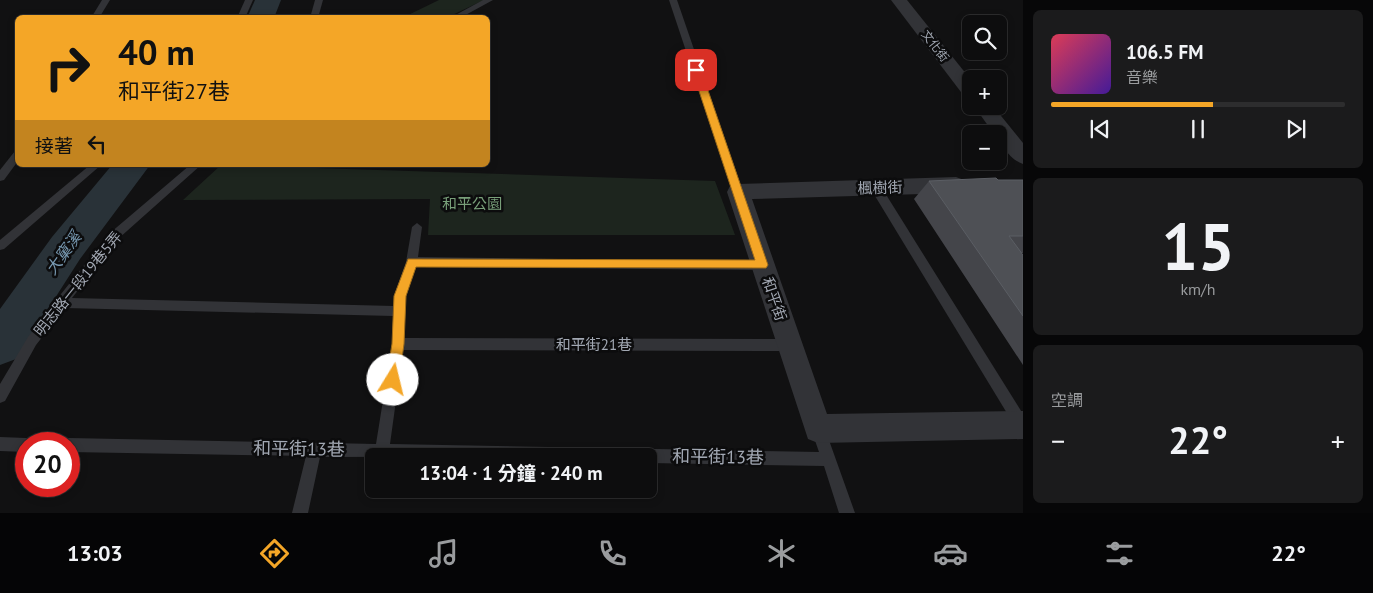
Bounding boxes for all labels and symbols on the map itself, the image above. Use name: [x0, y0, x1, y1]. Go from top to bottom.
street label: 文化街: [918, 27, 952, 64]
pin: [675, 49, 717, 91]
street label: 楓樹街: [857, 177, 903, 198]
park label: 和平公園: [442, 194, 502, 213]
water label: 大窠溪: [41, 226, 86, 278]
street label: 明志路一段19巷5弄: [29, 227, 126, 340]
street label: 和平街: [758, 274, 791, 323]
street label: 和平街21巷: [556, 335, 632, 354]
position arrow: [366, 353, 418, 405]
speed limit sign: 20: [15, 432, 80, 497]
street label: 和平街13巷: [253, 436, 345, 461]
street label: 和平街13巷: [672, 444, 764, 469]

